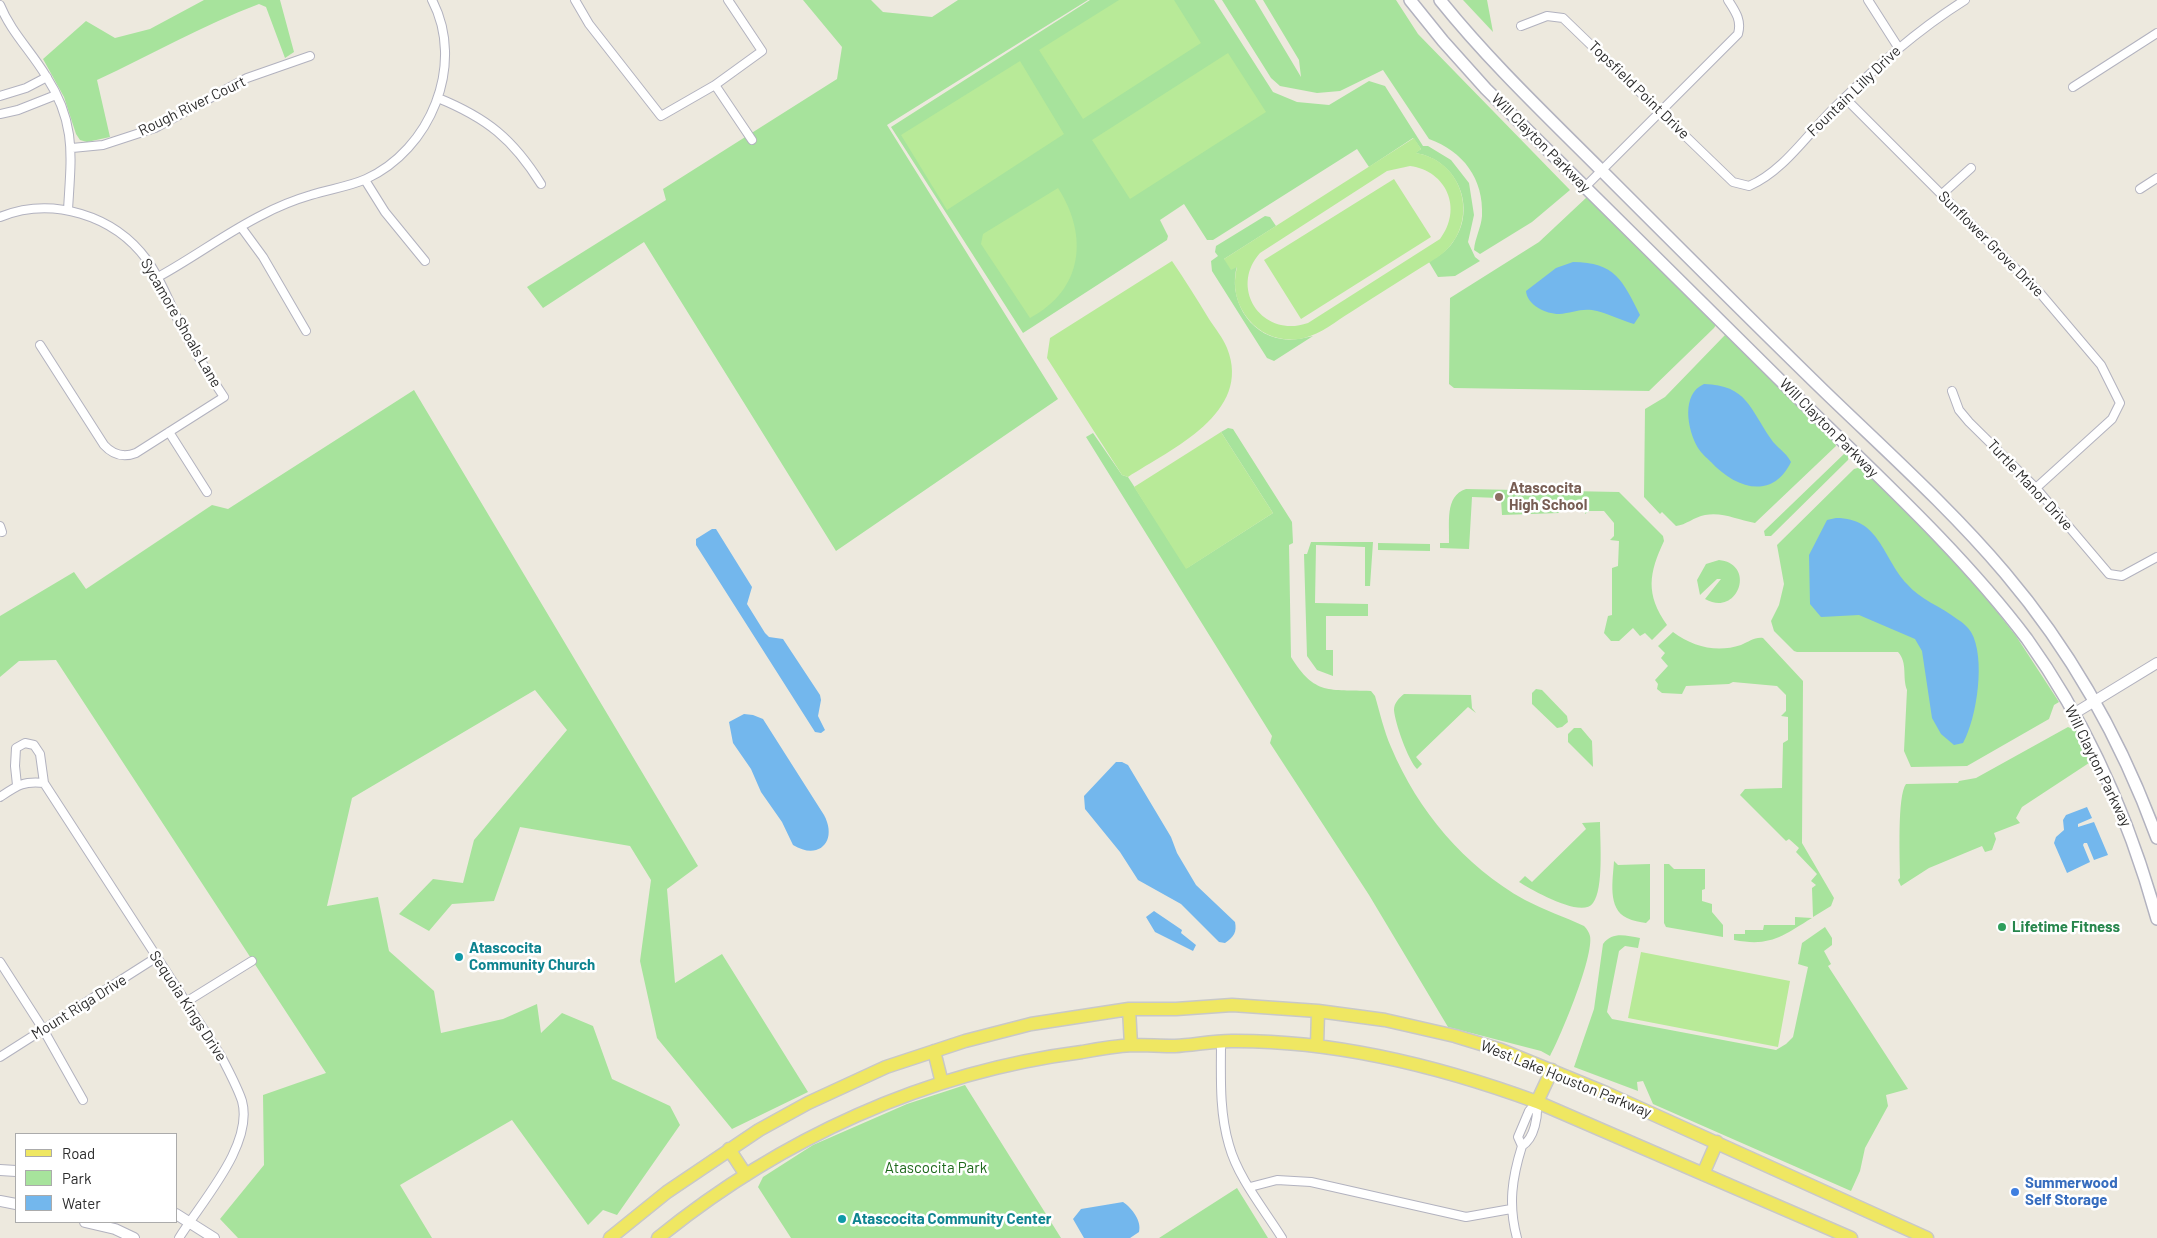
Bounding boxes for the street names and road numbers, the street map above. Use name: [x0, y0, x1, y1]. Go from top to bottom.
street label: Topsfield Point Drive: [1585, 37, 1693, 143]
street label: Fountain Lilly Drive: [1804, 42, 1904, 140]
street label: Rough River Court: [135, 72, 249, 140]
street label: Will Clayton Parkway: [1488, 90, 1594, 196]
street label: Sunflower Grove Drive: [1934, 187, 2048, 301]
street label: Sycamore Shoals Lane: [137, 255, 225, 391]
street label: Will Clayton Parkway: [1776, 375, 1882, 481]
street label: Turtle Manor Drive: [1983, 436, 2077, 534]
street label: Will Clayton Parkway: [2061, 702, 2135, 830]
street label: Sequoia Kings Drive: [145, 947, 231, 1065]
street label: Mount Riga Drive: [28, 971, 130, 1043]
street label: West Lake Houston Parkway: [1478, 1036, 1654, 1122]

